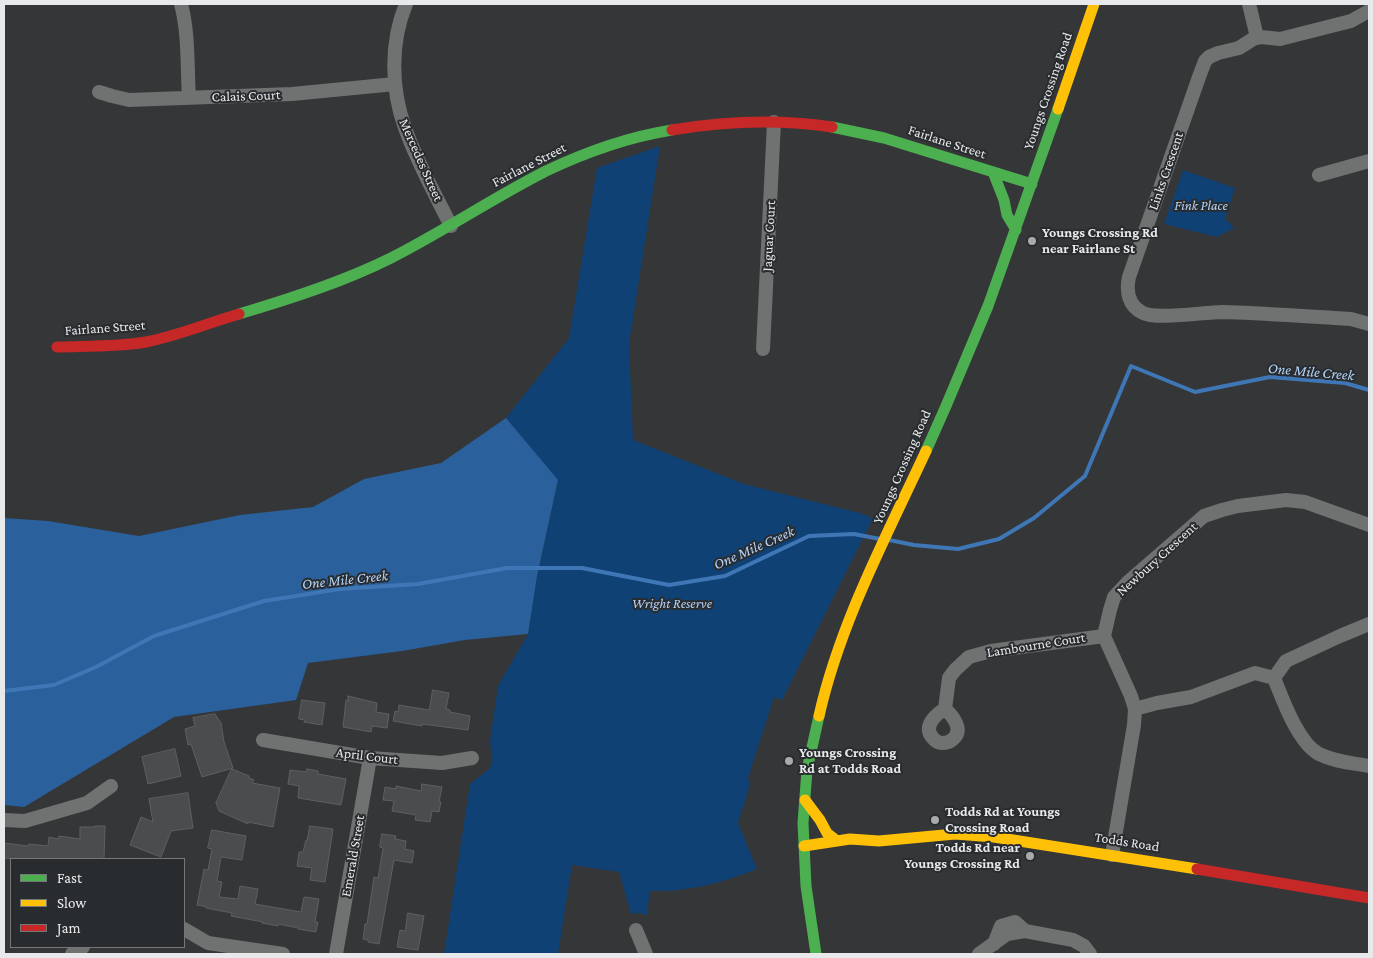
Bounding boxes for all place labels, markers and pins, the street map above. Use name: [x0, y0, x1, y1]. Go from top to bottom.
place label: Youngs Crossing Rd near Fairlane St: [1042, 225, 1158, 258]
marker: Youngs Crossing Rd near Fairlane St: [1026, 235, 1038, 247]
place label: Youngs Crossing Rd at Todds Road: [799, 745, 901, 778]
marker: Youngs Crossing Rd at Todds Road: [783, 755, 795, 767]
place label: Todds Rd at Youngs Crossing Road: [945, 804, 1060, 836]
marker: Todds Rd at Youngs Crossing Road: [929, 814, 941, 826]
place label: Todds Rd near Youngs Crossing Rd: [904, 840, 1020, 872]
marker: Todds Rd near Youngs Crossing Rd: [1024, 850, 1036, 862]

